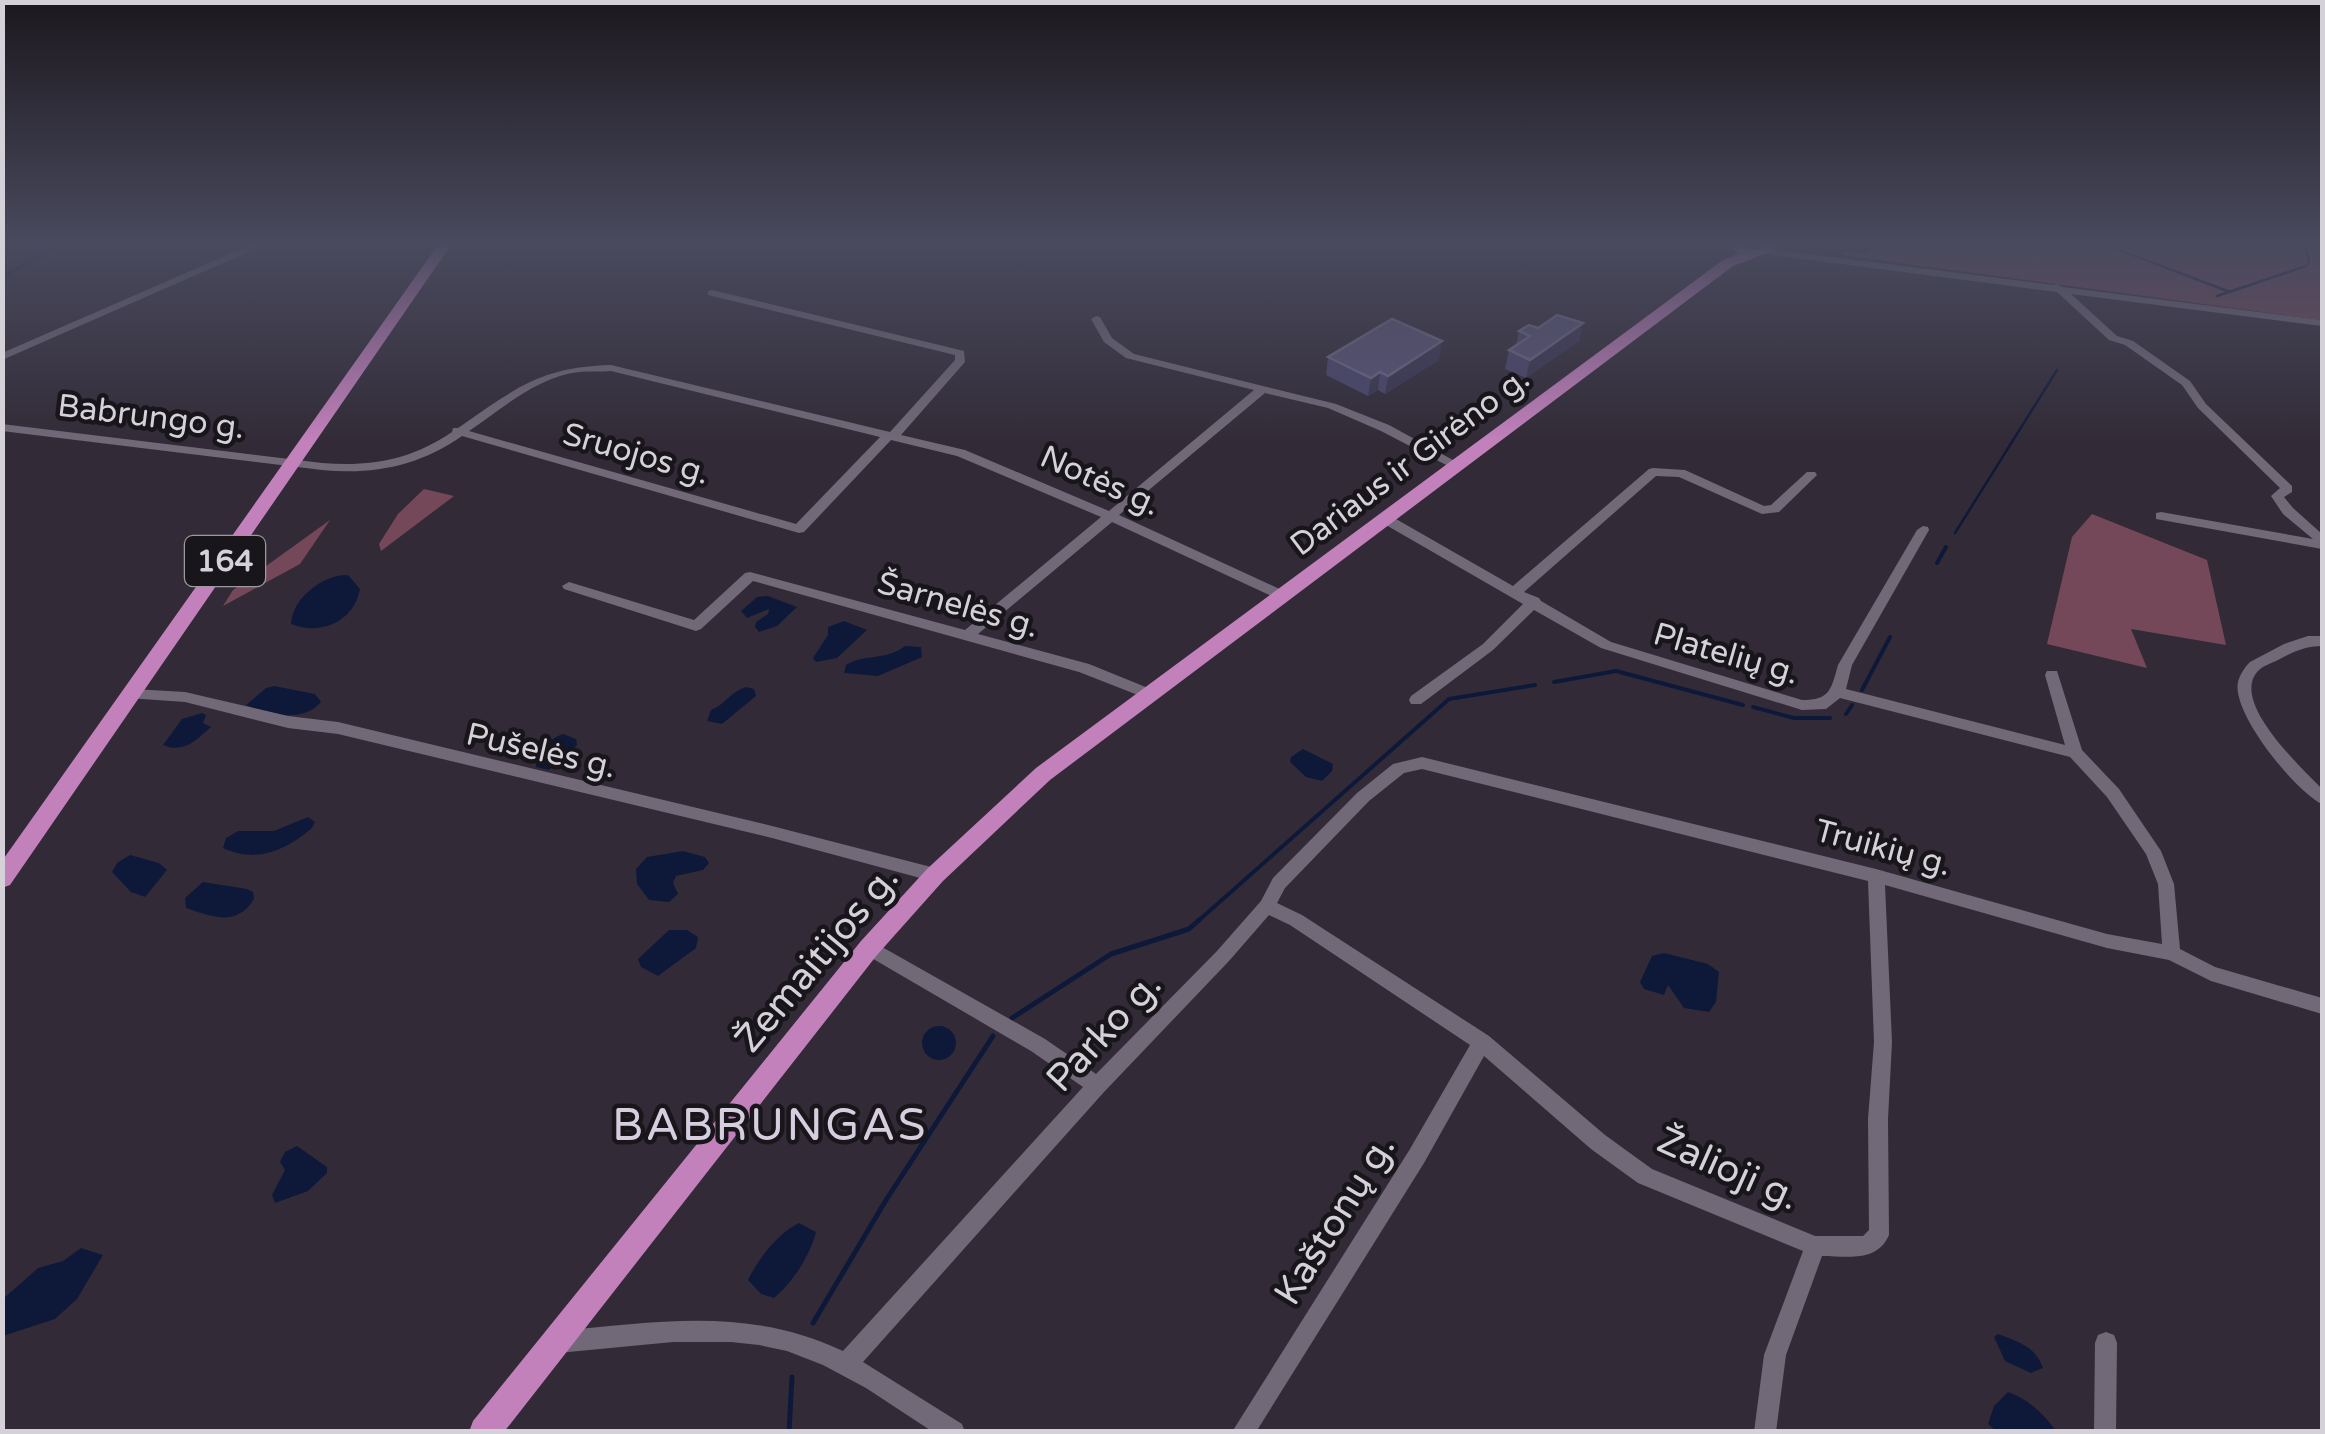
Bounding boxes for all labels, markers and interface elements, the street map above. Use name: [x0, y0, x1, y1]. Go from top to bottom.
street label: Dariaus ir Girėno g.: [1283, 360, 1537, 564]
street label: Babrungo g.: [55, 387, 247, 447]
street label: Sruojos g.: [558, 415, 714, 493]
street label: Notės g.: [1034, 438, 1166, 524]
road number: 164: [185, 536, 265, 586]
street label: Šarnelės g.: [873, 564, 1043, 646]
street label: Platelių g.: [1649, 615, 1803, 693]
street label: Pušelės g.: [462, 715, 620, 787]
street label: Truikių g.: [1811, 812, 1955, 884]
street label: Žemaitijos g.: [725, 856, 909, 1062]
street label: Parko g.: [1037, 962, 1171, 1102]
district label: BABRUNGAS: [612, 1099, 928, 1153]
street label: Žalioji g.: [1650, 1117, 1806, 1221]
street label: Kaštonų g.: [1265, 1126, 1405, 1314]

